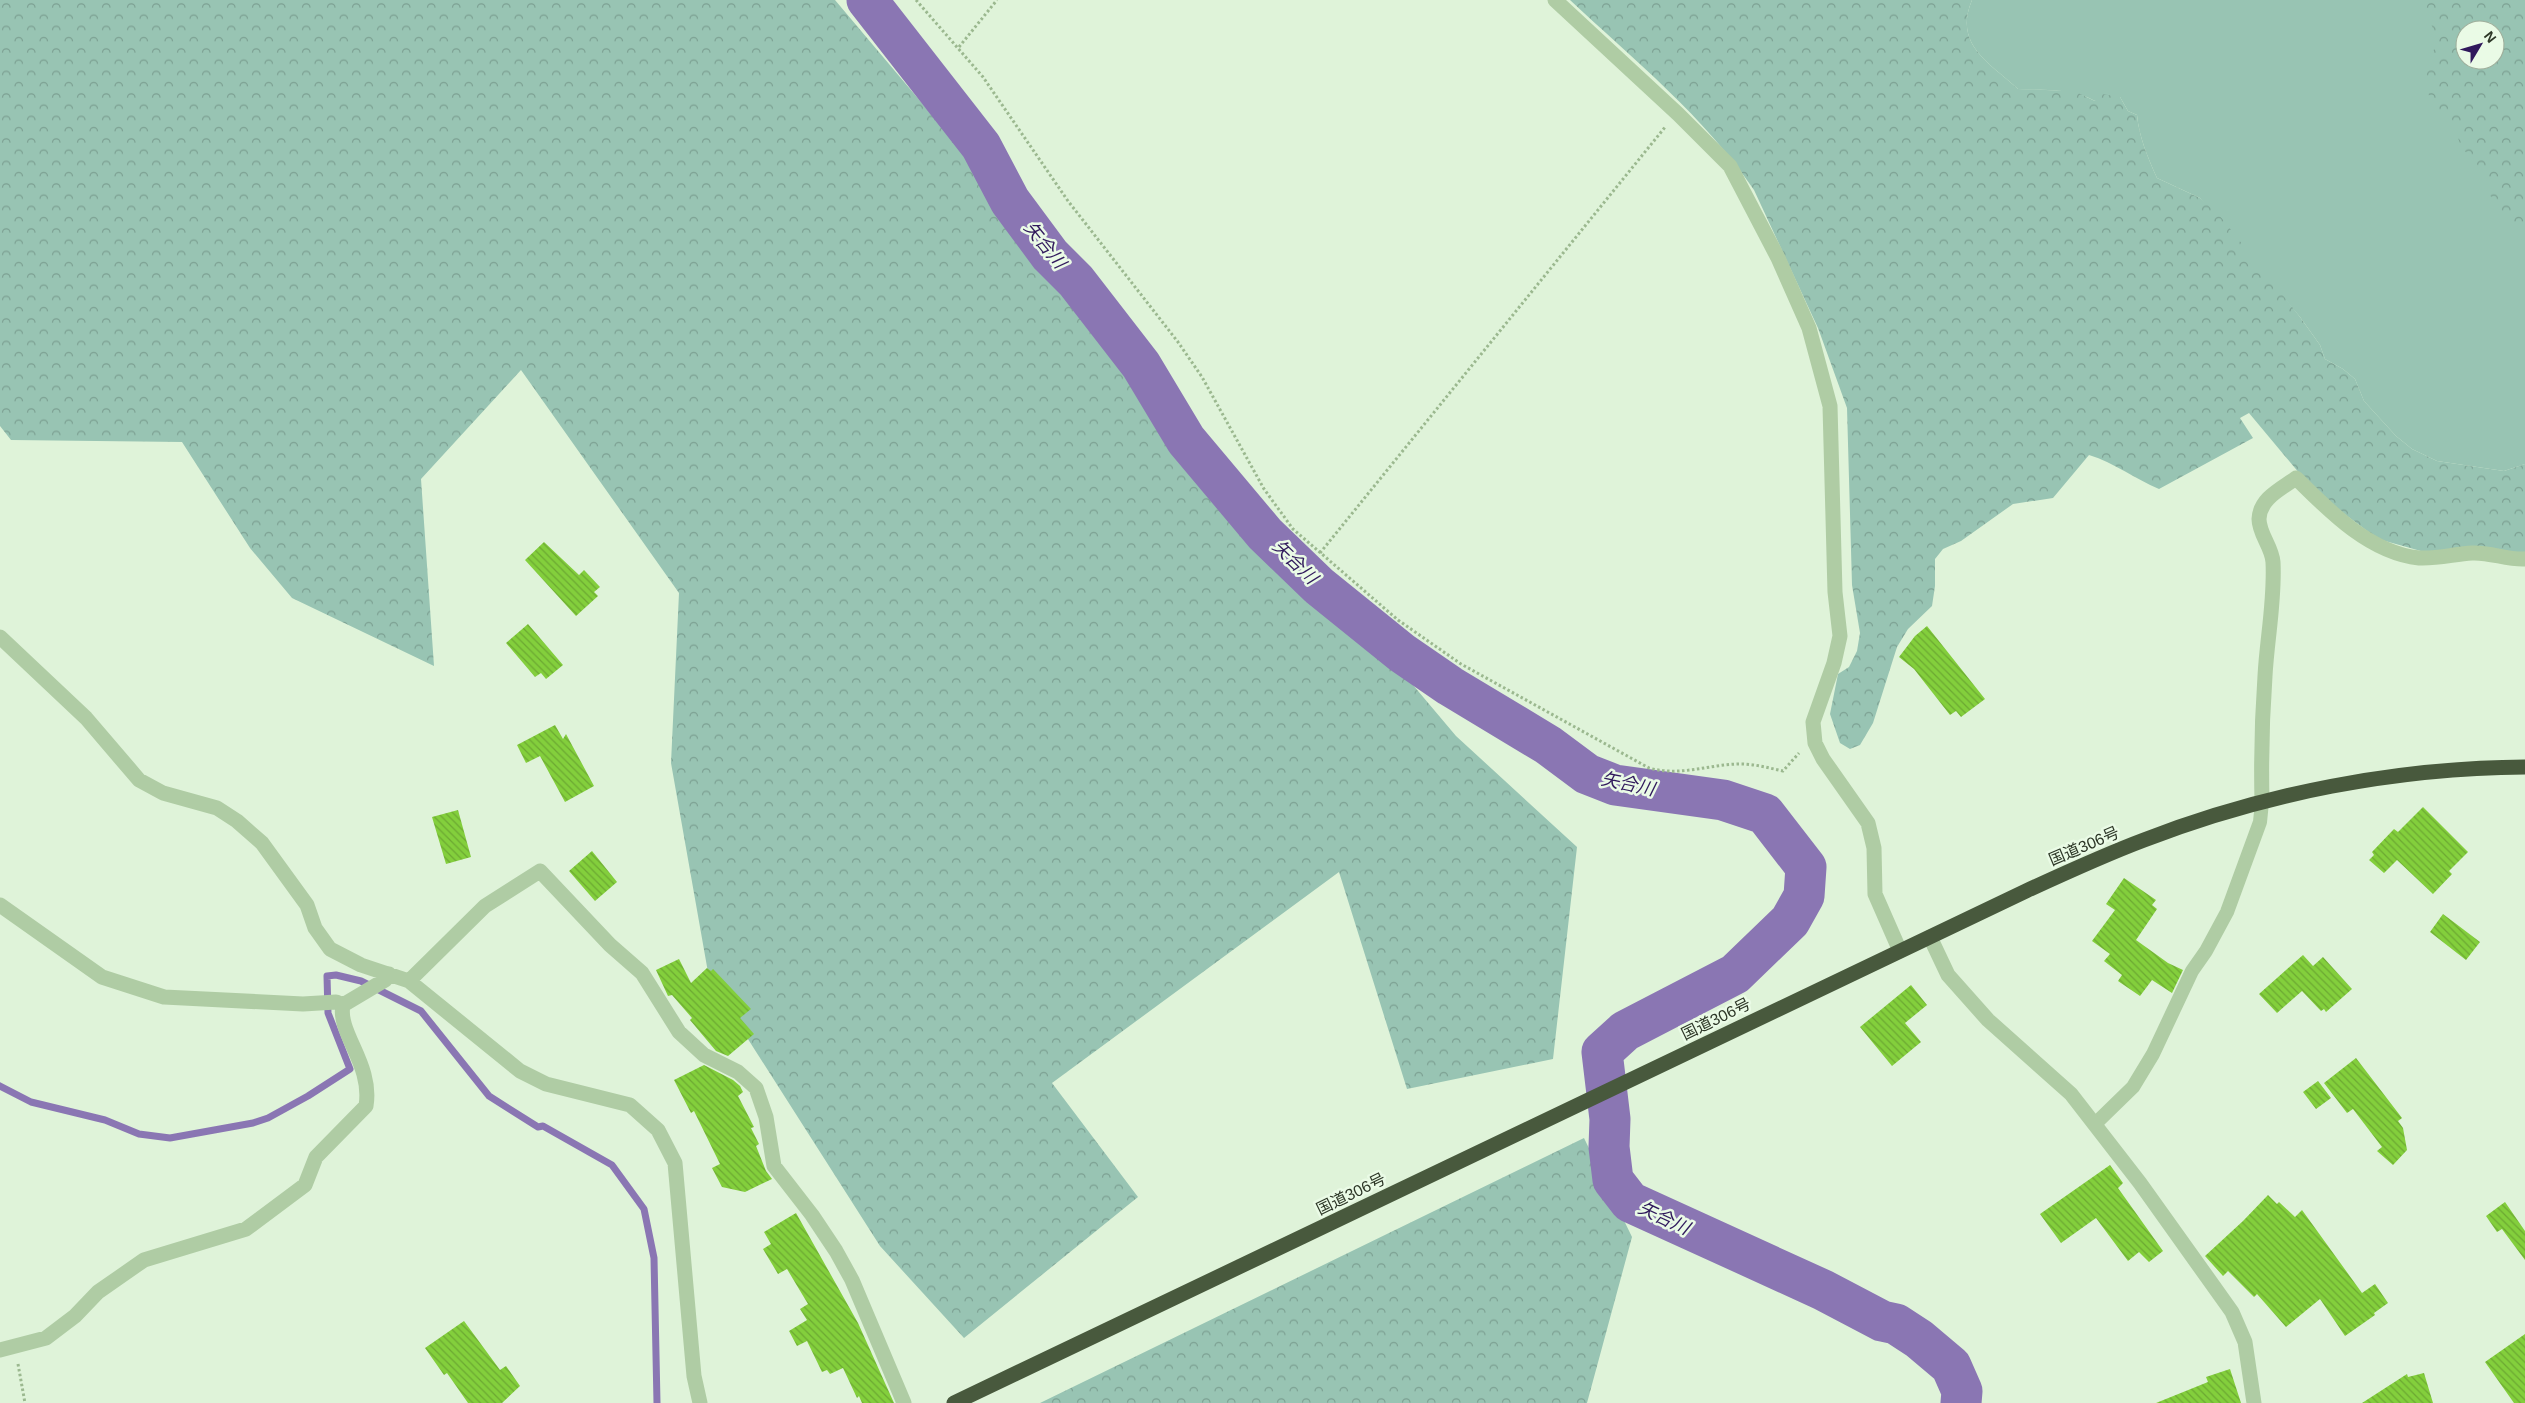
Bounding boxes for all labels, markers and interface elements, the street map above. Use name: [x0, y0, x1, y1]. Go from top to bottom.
north arrow: [2455, 20, 2505, 70]
text: N: [2481, 28, 2500, 46]
water label: 矢合川: [1020, 218, 1071, 274]
water label: 矢合川: [1269, 536, 1323, 589]
water label: 矢合川: [1600, 769, 1658, 800]
street label: 国道306号: [2046, 824, 2122, 868]
street label: 国道306号: [1679, 995, 1753, 1043]
street label: 国道306号: [1314, 1170, 1388, 1218]
water label: 矢合川: [1635, 1198, 1695, 1239]

